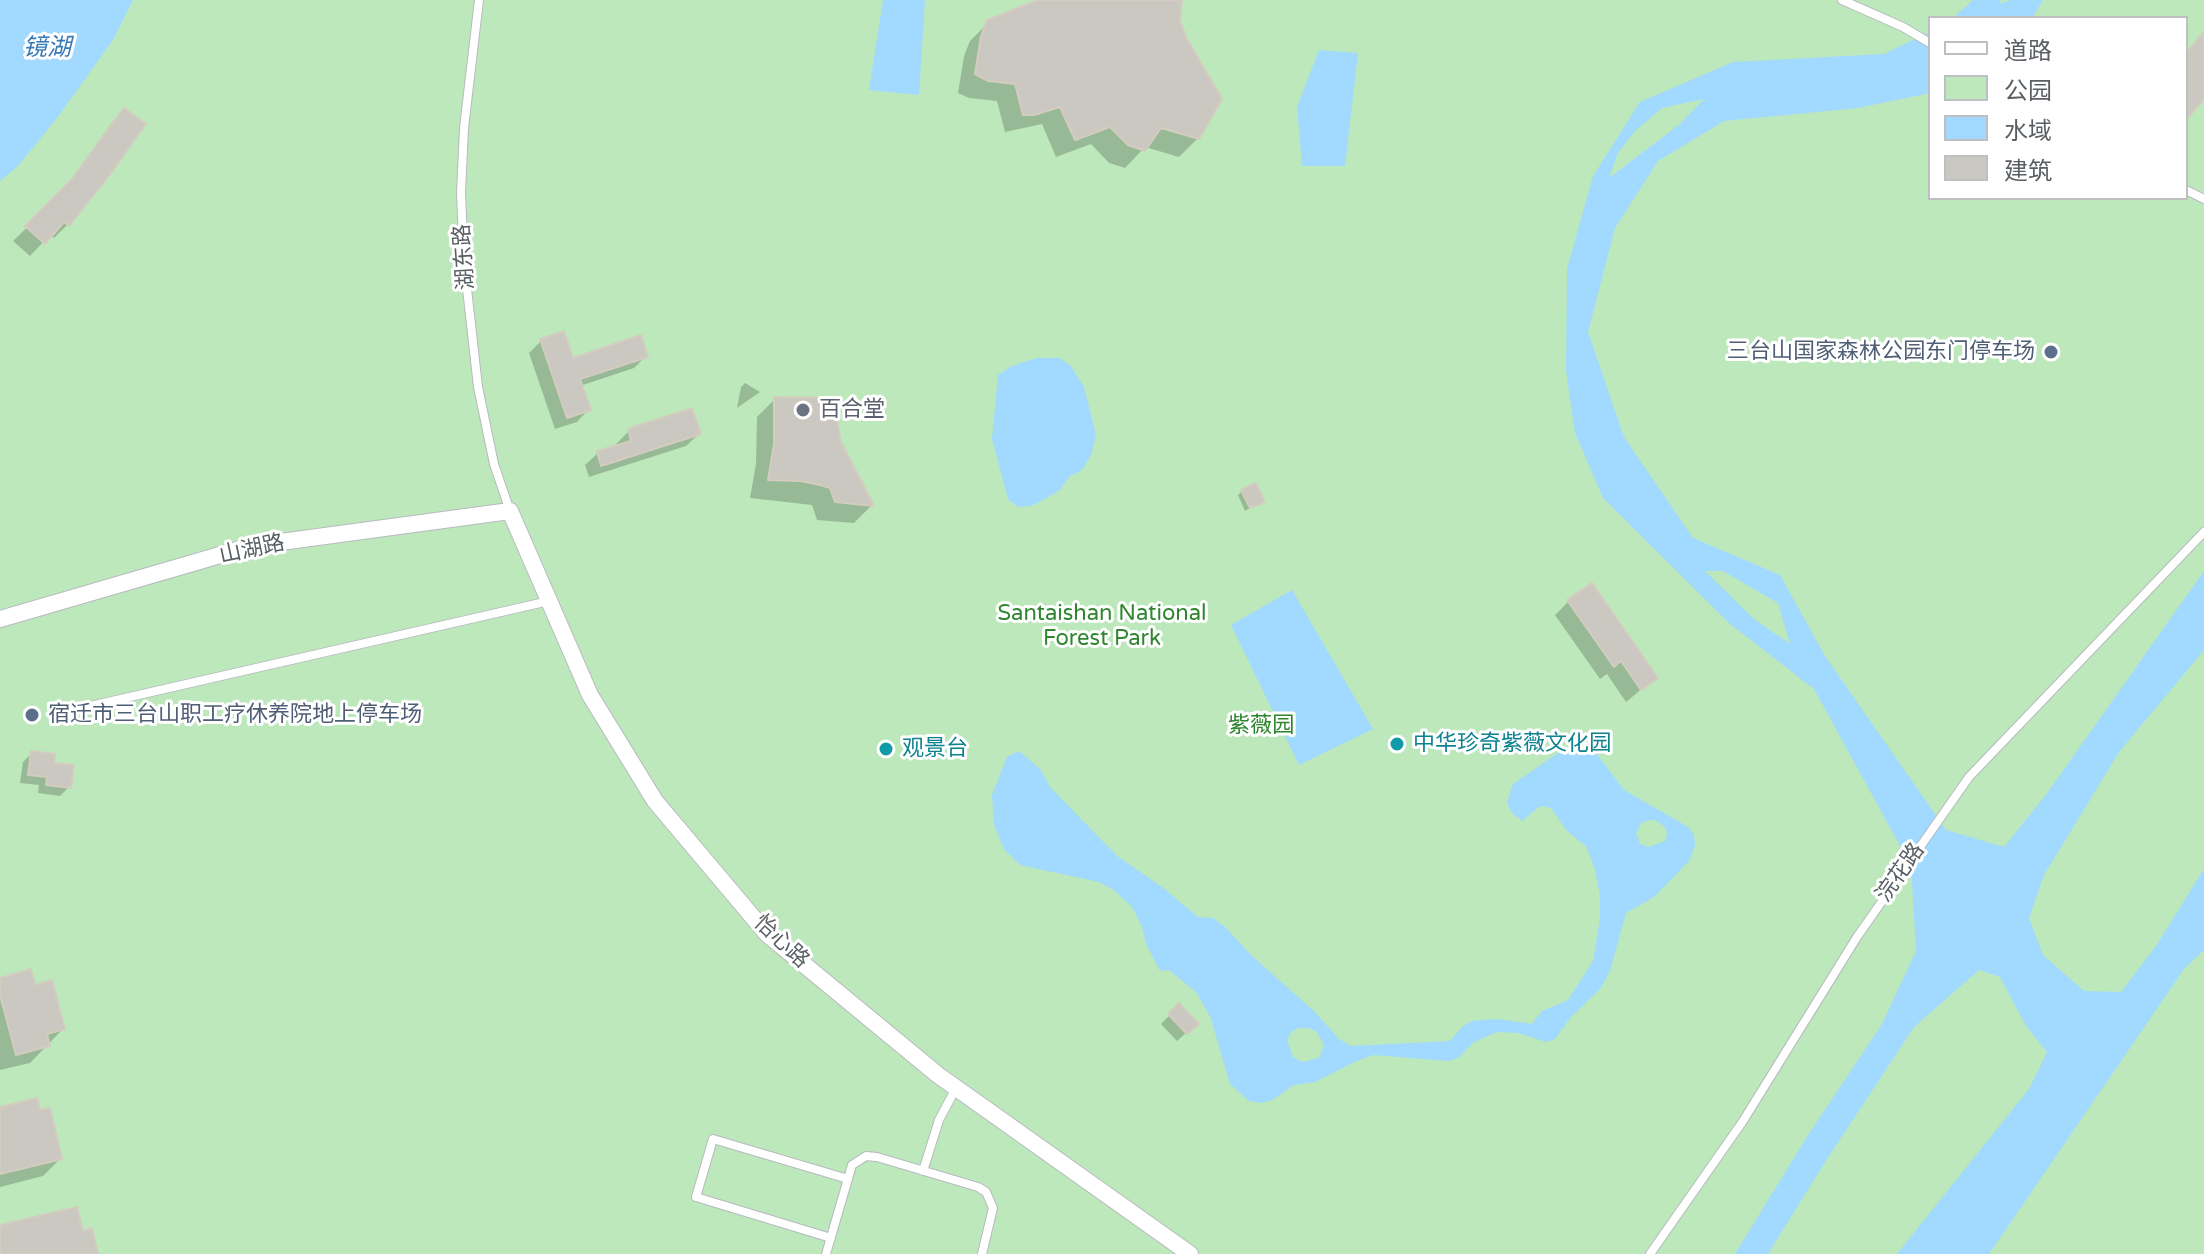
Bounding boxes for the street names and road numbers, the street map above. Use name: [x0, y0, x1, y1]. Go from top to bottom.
street label: 湖东路: [450, 223, 480, 291]
street label: 山湖路: [217, 530, 287, 570]
street label: 浣花路: [1871, 838, 1931, 908]
street label: 怡心路: [748, 910, 814, 974]

